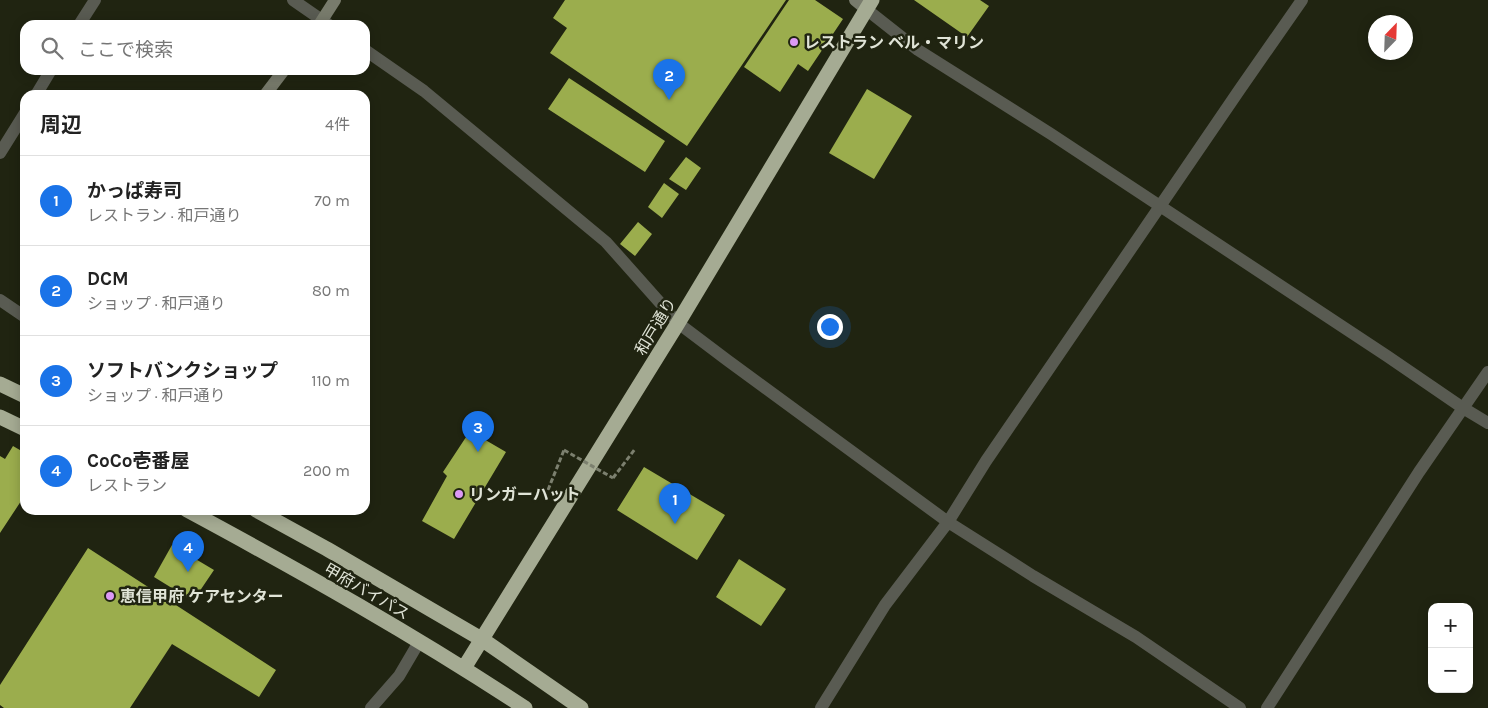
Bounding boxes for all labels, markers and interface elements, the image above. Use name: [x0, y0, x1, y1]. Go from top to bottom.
north arrow: [1368, 15, 1413, 60]
search box: [20, 20, 370, 75]
place label: レストラン ベル・マリン: [804, 33, 984, 52]
icon: search: [38, 34, 66, 62]
marker: レストラン ベル・マリン: [788, 36, 800, 48]
text: ここで検索: [78, 39, 173, 61]
pin: 2: [653, 59, 685, 100]
text: 周辺: [40, 113, 82, 137]
text: 4件: [325, 115, 350, 134]
text: かっぱ寿司: [87, 180, 182, 202]
text: 1: [53, 191, 59, 210]
text: 70 m: [314, 191, 350, 210]
text: レストラン · 和戸通り: [87, 206, 241, 225]
text: DCM: [87, 268, 129, 290]
text: 2: [51, 281, 61, 300]
text: 80 m: [312, 281, 350, 300]
text: ショップ · 和戸通り: [87, 294, 225, 313]
street label: 和戸通り: [631, 294, 680, 359]
your location: [817, 314, 843, 340]
text: ソフトバンクショップ: [87, 360, 278, 382]
text: 3: [51, 371, 61, 390]
text: 110 m: [311, 371, 350, 390]
text: ショップ · 和戸通り: [87, 386, 225, 405]
pin: 3: [462, 411, 494, 452]
text: CoCo壱番屋: [87, 450, 190, 472]
text: 4: [51, 461, 61, 480]
text: 200 m: [303, 461, 350, 480]
text: レストラン: [87, 476, 167, 495]
pin: 1: [659, 483, 691, 524]
place label: リンガーハット: [469, 485, 581, 504]
marker: リンガーハット: [453, 488, 465, 500]
pin: 4: [172, 531, 204, 572]
street label: 甲府バイパス: [321, 559, 413, 624]
place label: 恵信甲府 ケアセンター: [120, 587, 284, 606]
marker: 恵信甲府 ケアセンター: [104, 590, 116, 602]
map controls: [1428, 603, 1473, 693]
button: +: [1428, 603, 1473, 648]
button: −: [1428, 648, 1473, 693]

